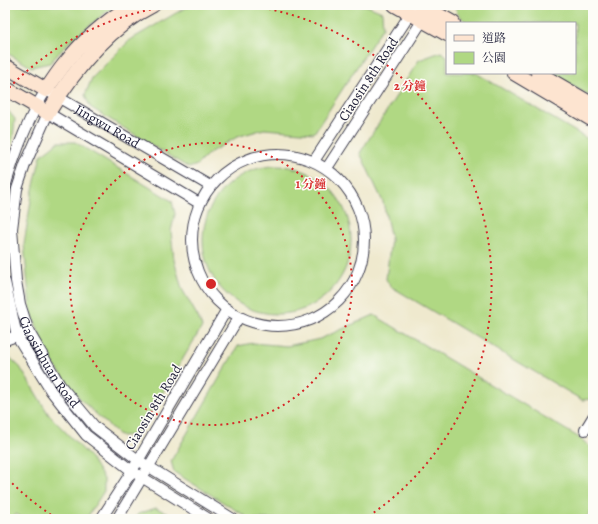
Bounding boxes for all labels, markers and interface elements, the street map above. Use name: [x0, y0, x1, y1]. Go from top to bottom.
legend: [446, 22, 576, 74]
text: 道路: [482, 30, 506, 46]
street label: Ciaosin 8th Road: [334, 33, 403, 125]
text: 公園: [482, 50, 506, 66]
text: 2 分鐘: [394, 78, 426, 94]
street label: Jingwu Road: [71, 100, 144, 153]
text: 1 分鐘: [296, 176, 326, 192]
centre of rings: [204, 277, 218, 291]
street label: Ciaosinhuan Road: [14, 314, 84, 412]
street label: Ciaosin 8th Road: [120, 360, 187, 454]

